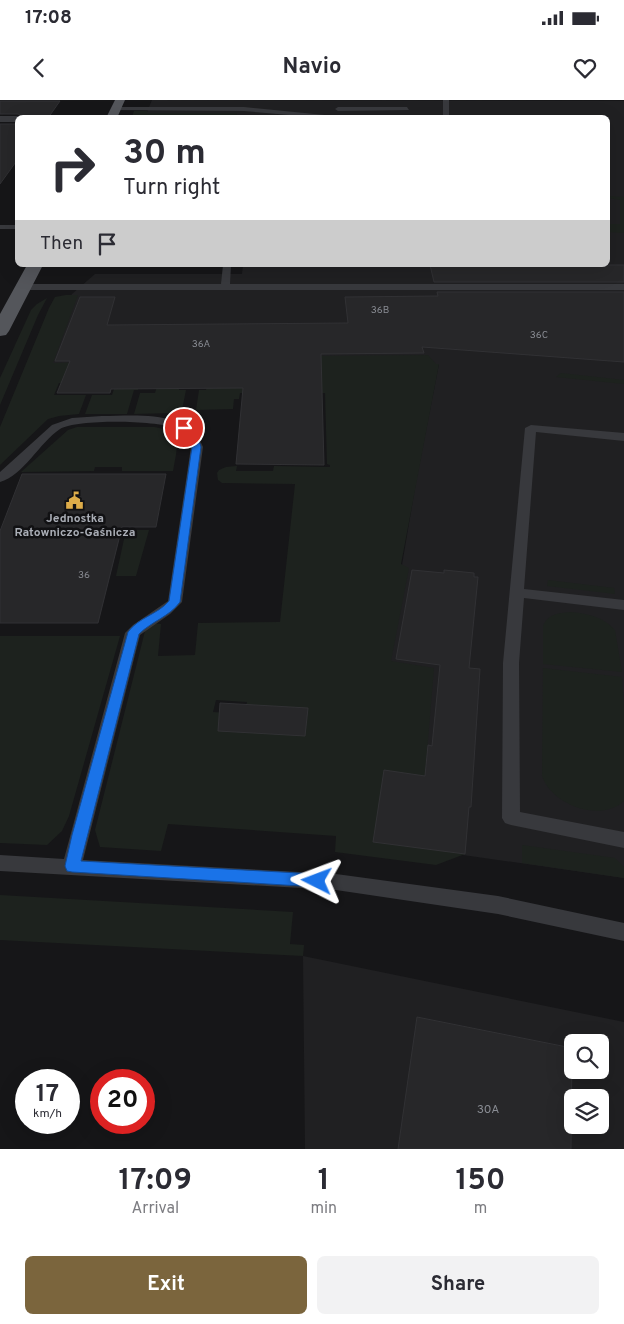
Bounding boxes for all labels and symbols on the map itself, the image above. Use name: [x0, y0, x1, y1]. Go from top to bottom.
house number: 36B: [371, 304, 389, 317]
house number: 36C: [530, 329, 548, 342]
house number: 36A: [192, 338, 210, 351]
pin: [163, 407, 205, 449]
public building icon: Jednostka Ratowniczo-Gaśnicza: [65, 490, 85, 510]
place label: Jednostka Ratowniczo-Gaśnicza: [15, 511, 135, 541]
house number: 36: [78, 569, 90, 582]
position arrow: [290, 854, 342, 906]
speed limit sign: 20: [90, 1069, 155, 1134]
house number: 30A: [477, 1102, 499, 1118]

